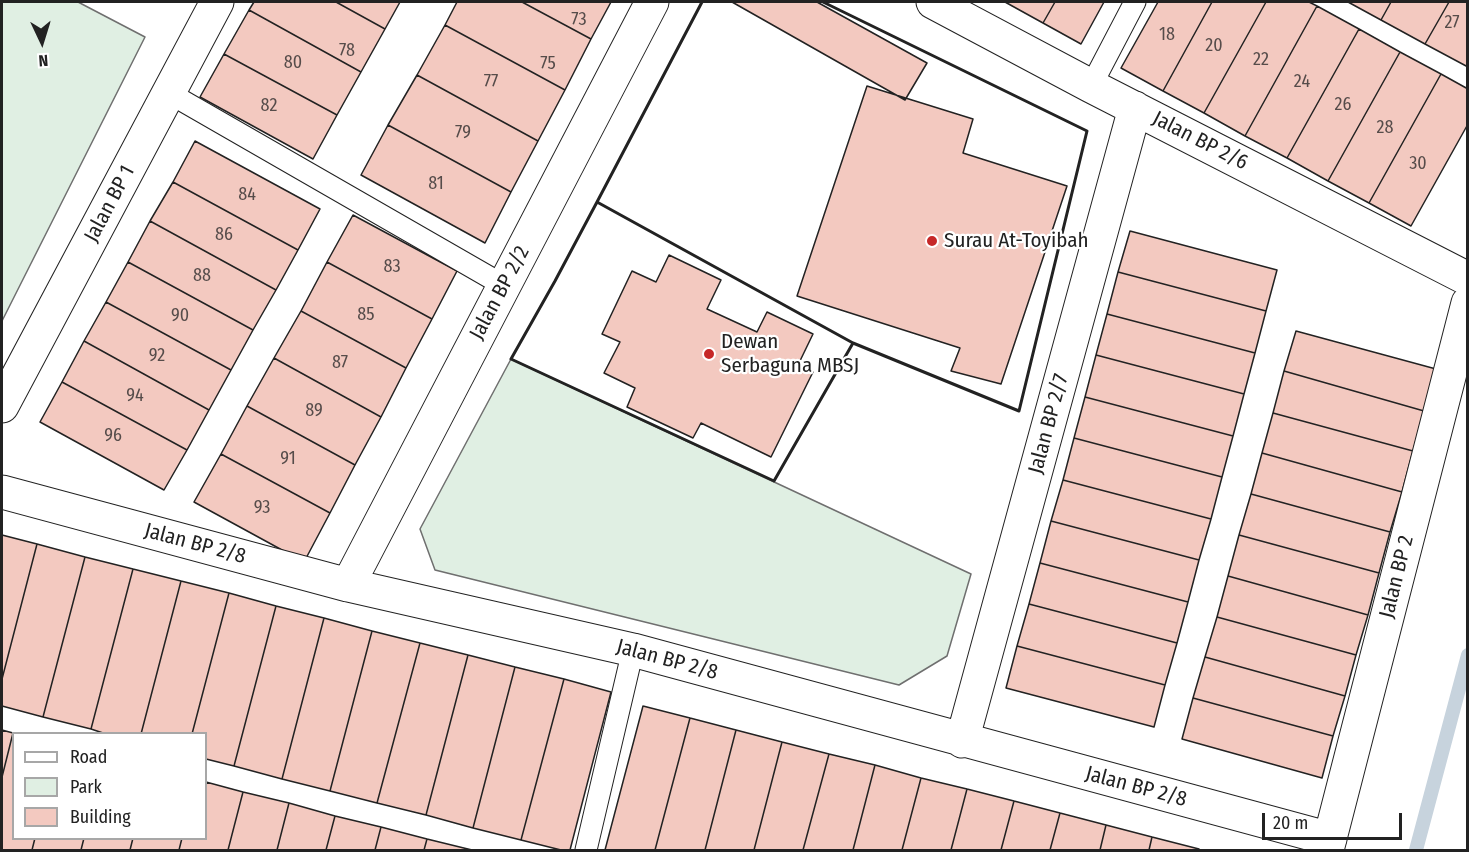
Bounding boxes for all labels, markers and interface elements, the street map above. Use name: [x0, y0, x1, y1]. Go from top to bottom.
house number: 73: [571, 9, 587, 31]
north arrow: [12, 12, 72, 72]
house number: 27: [1444, 12, 1460, 34]
house number: 18: [1159, 24, 1175, 46]
house number: 20: [1205, 35, 1223, 57]
house number: 78: [339, 40, 355, 62]
house number: 22: [1253, 49, 1269, 71]
text: N: [38, 51, 49, 70]
house number: 80: [284, 52, 302, 74]
house number: 75: [540, 53, 556, 75]
house number: 77: [484, 71, 498, 93]
house number: 24: [1294, 71, 1310, 93]
house number: 26: [1335, 94, 1351, 116]
house number: 82: [261, 95, 277, 117]
street label: Jalan BP 2/6: [1148, 106, 1252, 176]
house number: 28: [1377, 117, 1393, 139]
house number: 79: [455, 122, 471, 144]
house number: 30: [1409, 153, 1427, 175]
street label: Jalan BP 1: [79, 161, 141, 247]
house number: 81: [428, 173, 444, 195]
house number: 84: [238, 184, 256, 206]
house number: 86: [215, 224, 233, 246]
place label: Surau At-Toyibah: [944, 228, 1089, 254]
marker: Surau At-Toyibah: [925, 234, 939, 248]
street label: Jalan BP 2/2: [465, 242, 535, 344]
house number: 83: [383, 256, 401, 278]
house number: 88: [193, 265, 211, 287]
house number: 85: [357, 304, 375, 326]
house number: 90: [171, 305, 189, 327]
place label: Dewan Serbaguna MBSJ: [721, 329, 859, 379]
house number: 92: [149, 345, 165, 367]
marker: Dewan Serbaguna MBSJ: [702, 347, 716, 361]
house number: 87: [332, 352, 348, 374]
street label: Jalan BP 2/7: [1024, 371, 1074, 477]
house number: 94: [126, 385, 144, 407]
house number: 89: [305, 400, 323, 422]
house number: 96: [104, 425, 122, 447]
house number: 91: [280, 448, 296, 470]
house number: 93: [254, 497, 270, 519]
street label: Jalan BP 2/8: [142, 518, 248, 570]
street label: Jalan BP 2: [1375, 533, 1419, 621]
street label: Jalan BP 2/8: [614, 634, 720, 686]
legend: [12, 732, 207, 840]
text: Road: [70, 746, 107, 768]
street label: Jalan BP 2/8: [1083, 761, 1189, 813]
text: Park: [70, 776, 102, 798]
scale bar: [1265, 801, 1404, 839]
text: Building: [70, 806, 131, 828]
text: 20 m: [1273, 812, 1308, 834]

